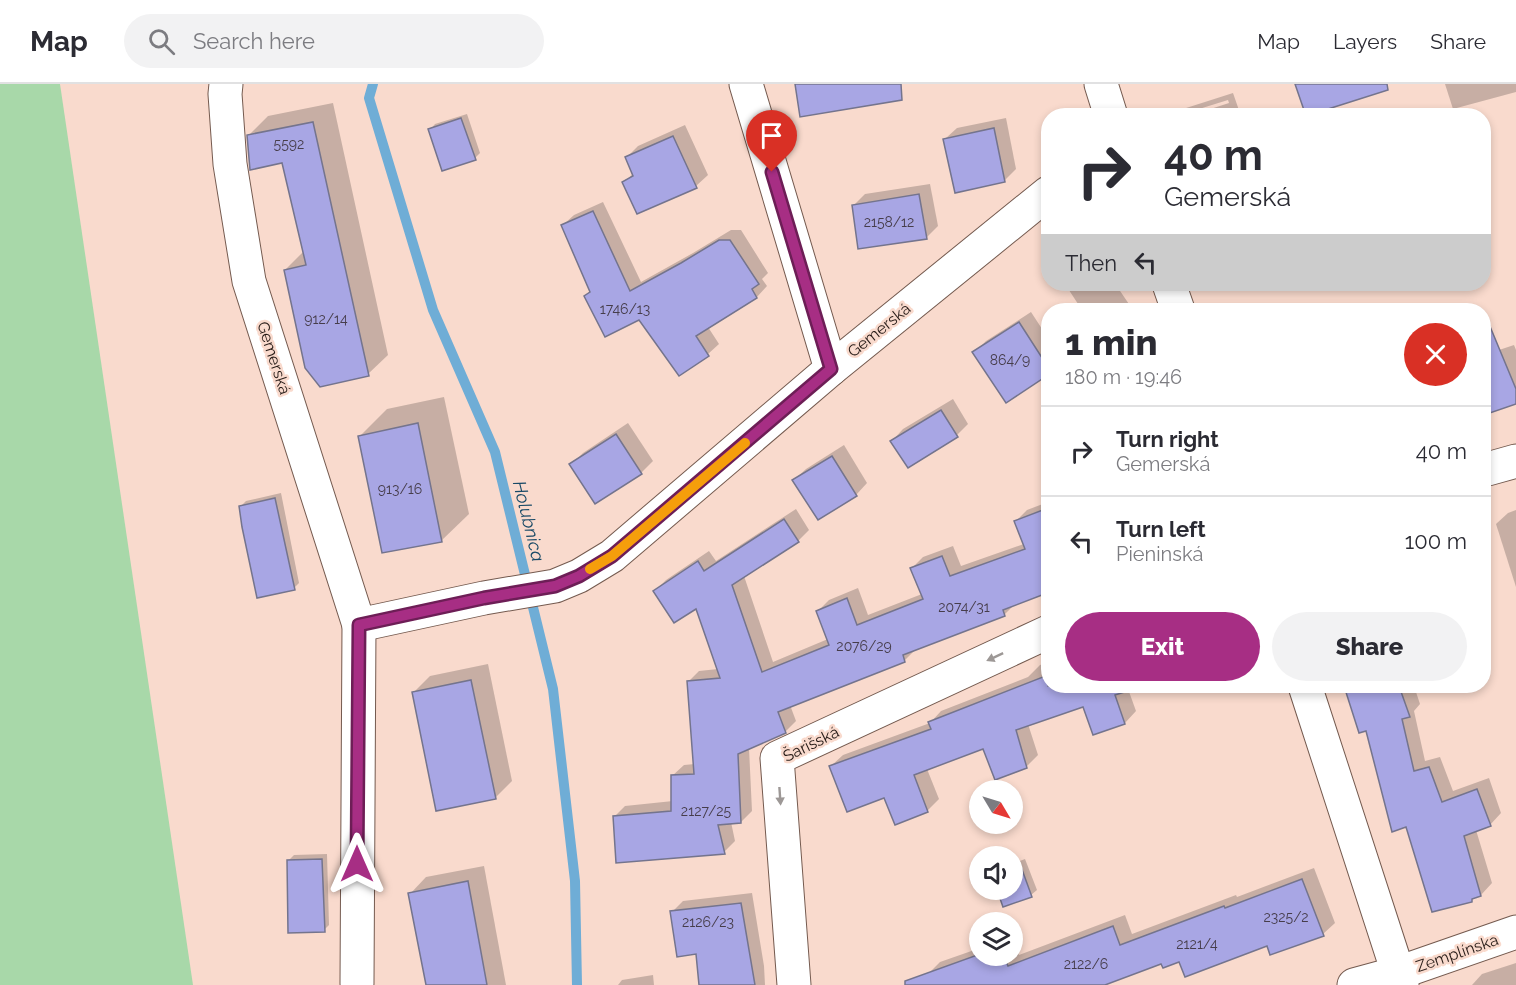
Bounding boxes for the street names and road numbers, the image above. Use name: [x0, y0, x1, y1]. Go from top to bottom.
street label: Gemerská: [844, 299, 914, 361]
street label: Gemerská: [253, 319, 295, 397]
street label: Šarišská: [779, 721, 842, 766]
street label: Zemplínska: [1413, 930, 1501, 976]

